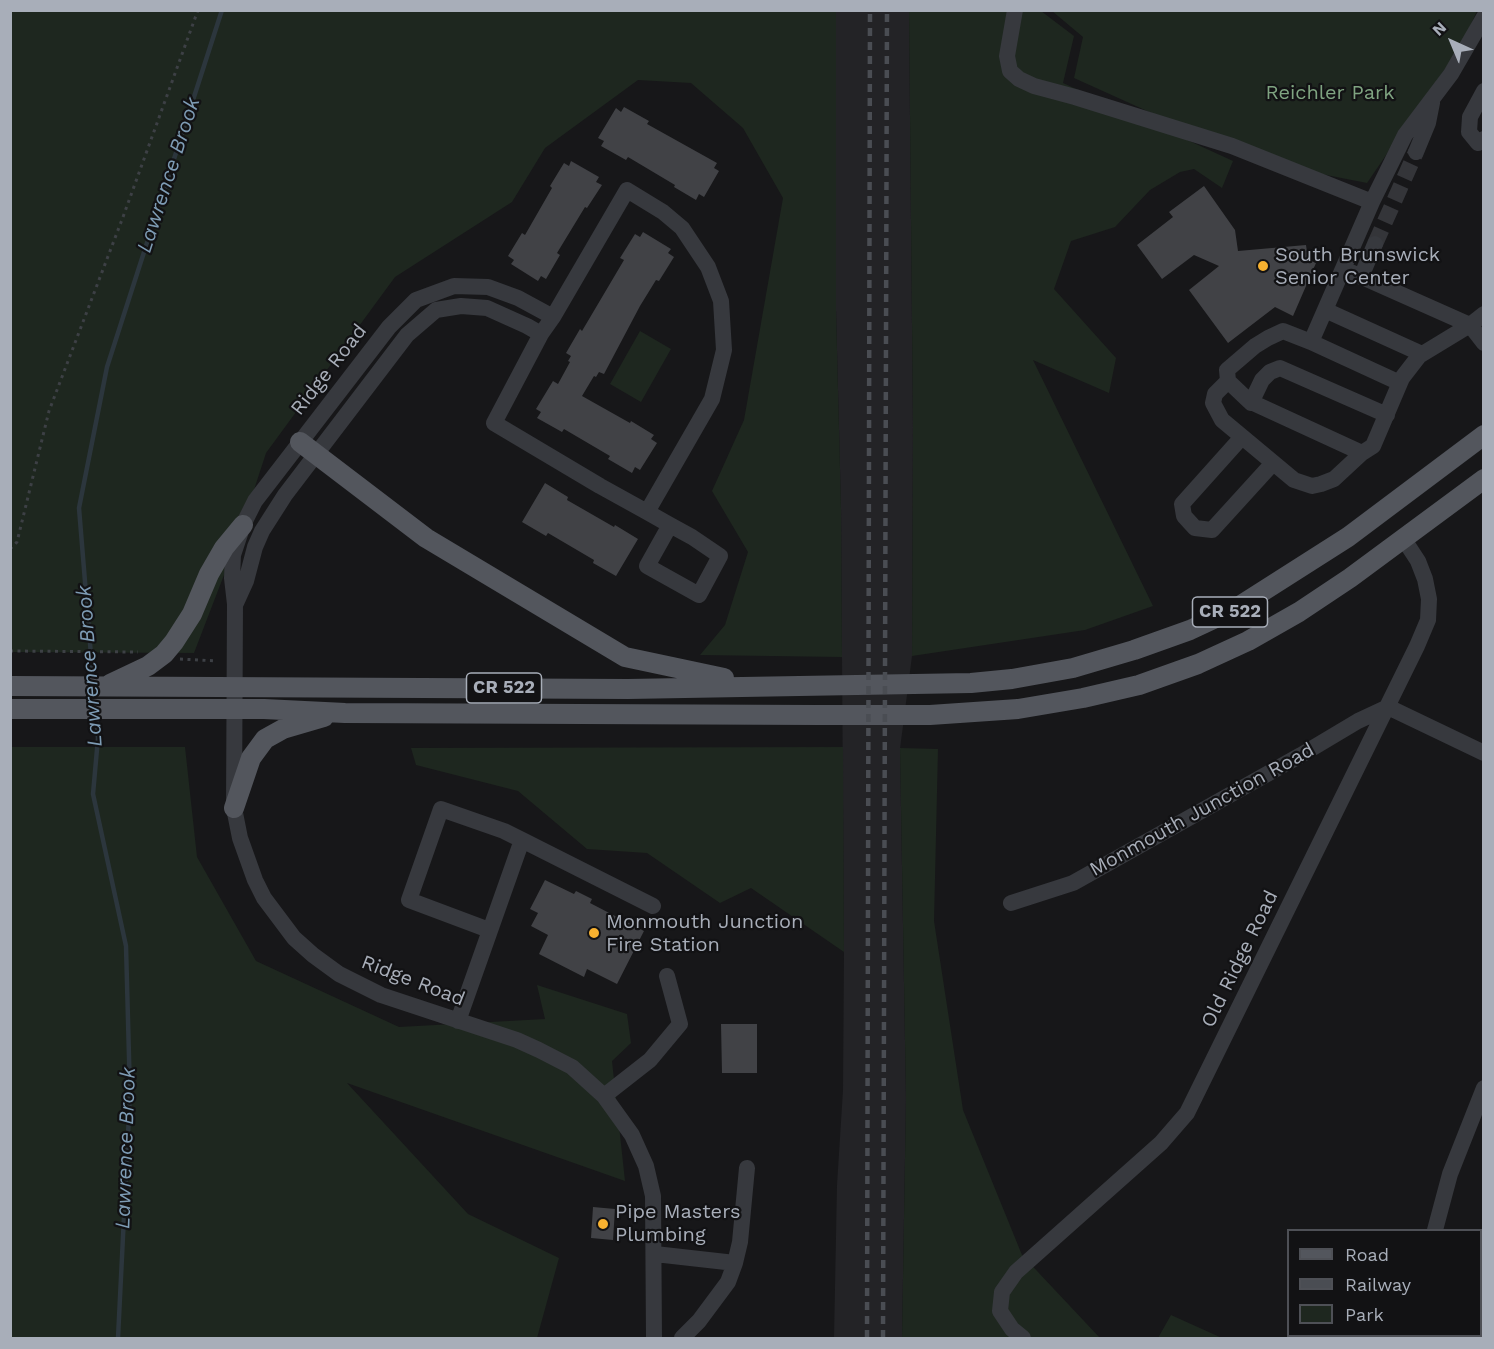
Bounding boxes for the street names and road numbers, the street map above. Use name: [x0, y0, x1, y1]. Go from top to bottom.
street label: Ridge Road: [286, 320, 372, 420]
road number: CR 522: [1192, 597, 1268, 627]
road number: CR 522: [466, 673, 542, 703]
street label: Monmouth Junction Road: [1086, 738, 1318, 882]
street label: Old Ridge Road: [1196, 887, 1284, 1031]
street label: Ridge Road: [358, 950, 468, 1012]

